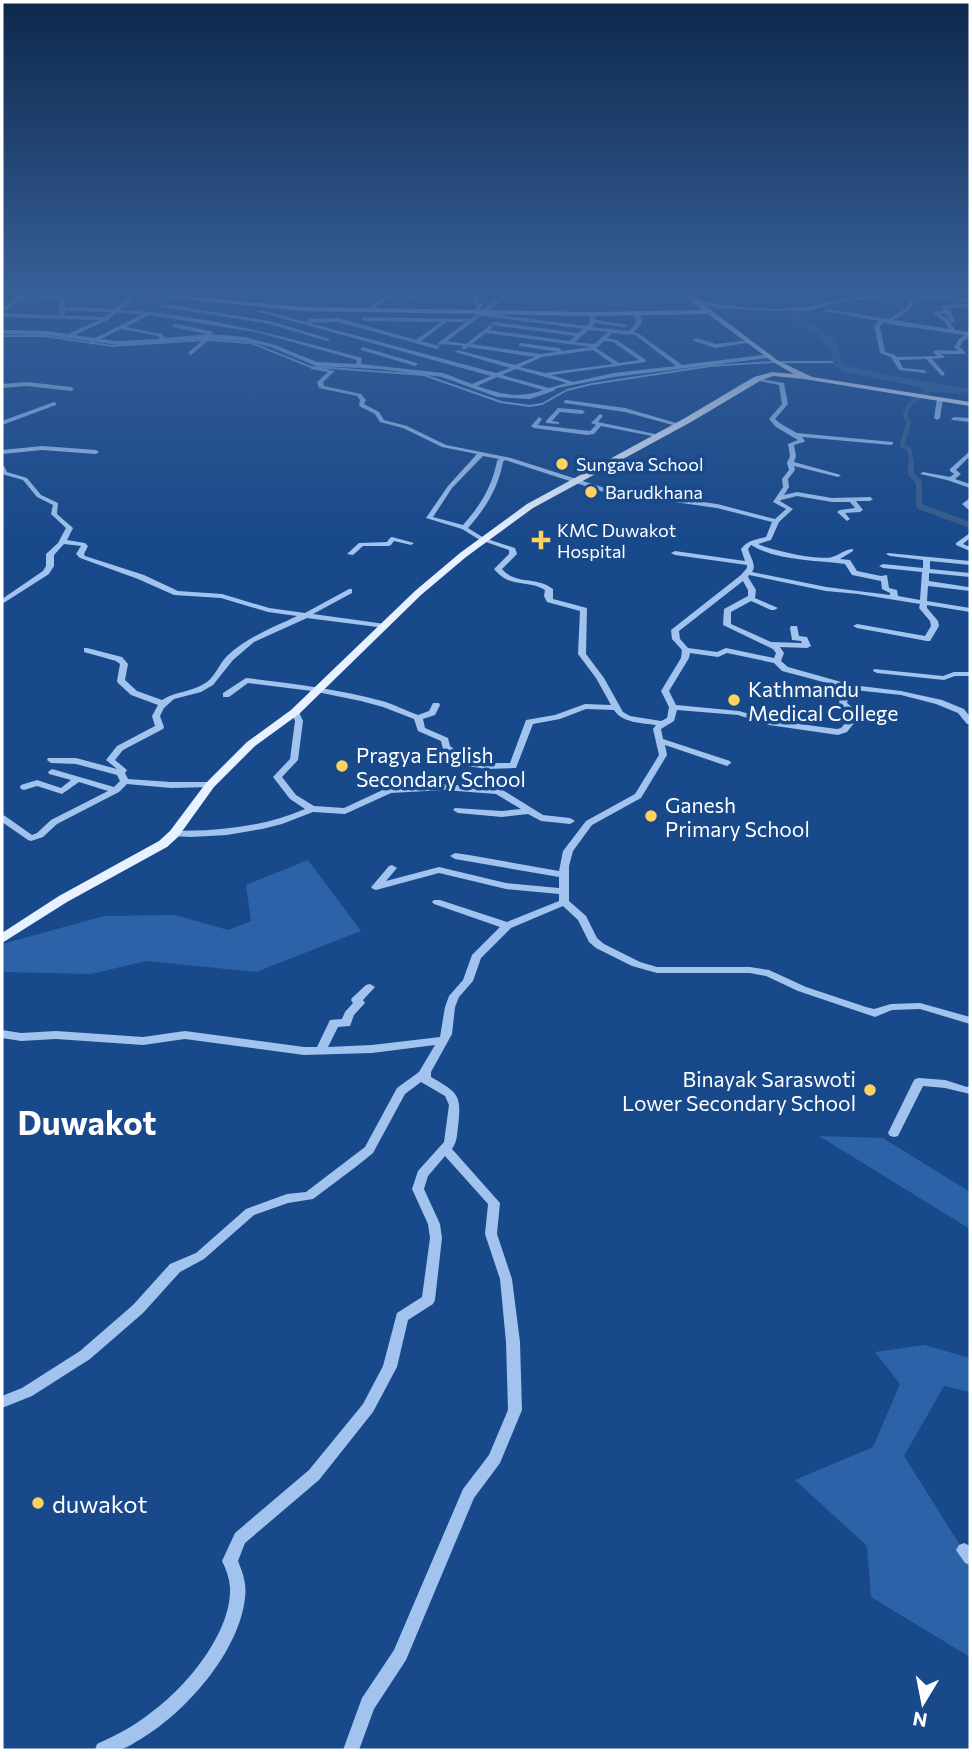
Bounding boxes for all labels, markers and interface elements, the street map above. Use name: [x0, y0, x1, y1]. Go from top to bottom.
place label: Sungava School: [576, 453, 704, 475]
marker: Sungava School: [554, 456, 570, 472]
place label: Barudkhana: [605, 481, 703, 503]
marker: Barudkhana: [583, 484, 599, 500]
place label: KMC Duwakot Hospital: [557, 519, 676, 562]
marker: KMC Duwakot Hospital: [531, 530, 551, 550]
place label: Kathmandu Medical College: [748, 676, 898, 725]
marker: Kathmandu Medical College: [726, 692, 742, 708]
place label: Pragya English Secondary School: [356, 742, 526, 791]
marker: Pragya English Secondary School: [334, 758, 350, 774]
place label: Ganesh Primary School: [665, 792, 810, 841]
marker: Ganesh Primary School: [643, 808, 659, 824]
place label: Binayak Saraswoti Lower Secondary School: [622, 1066, 856, 1115]
marker: Binayak Saraswoti Lower Secondary School: [862, 1082, 878, 1098]
district label: Duwakot: [17, 1101, 157, 1142]
place label: duwakot: [52, 1489, 147, 1518]
marker: duwakot: [30, 1495, 46, 1511]
north arrow: [888, 1668, 958, 1738]
text: N: [911, 1708, 929, 1733]

